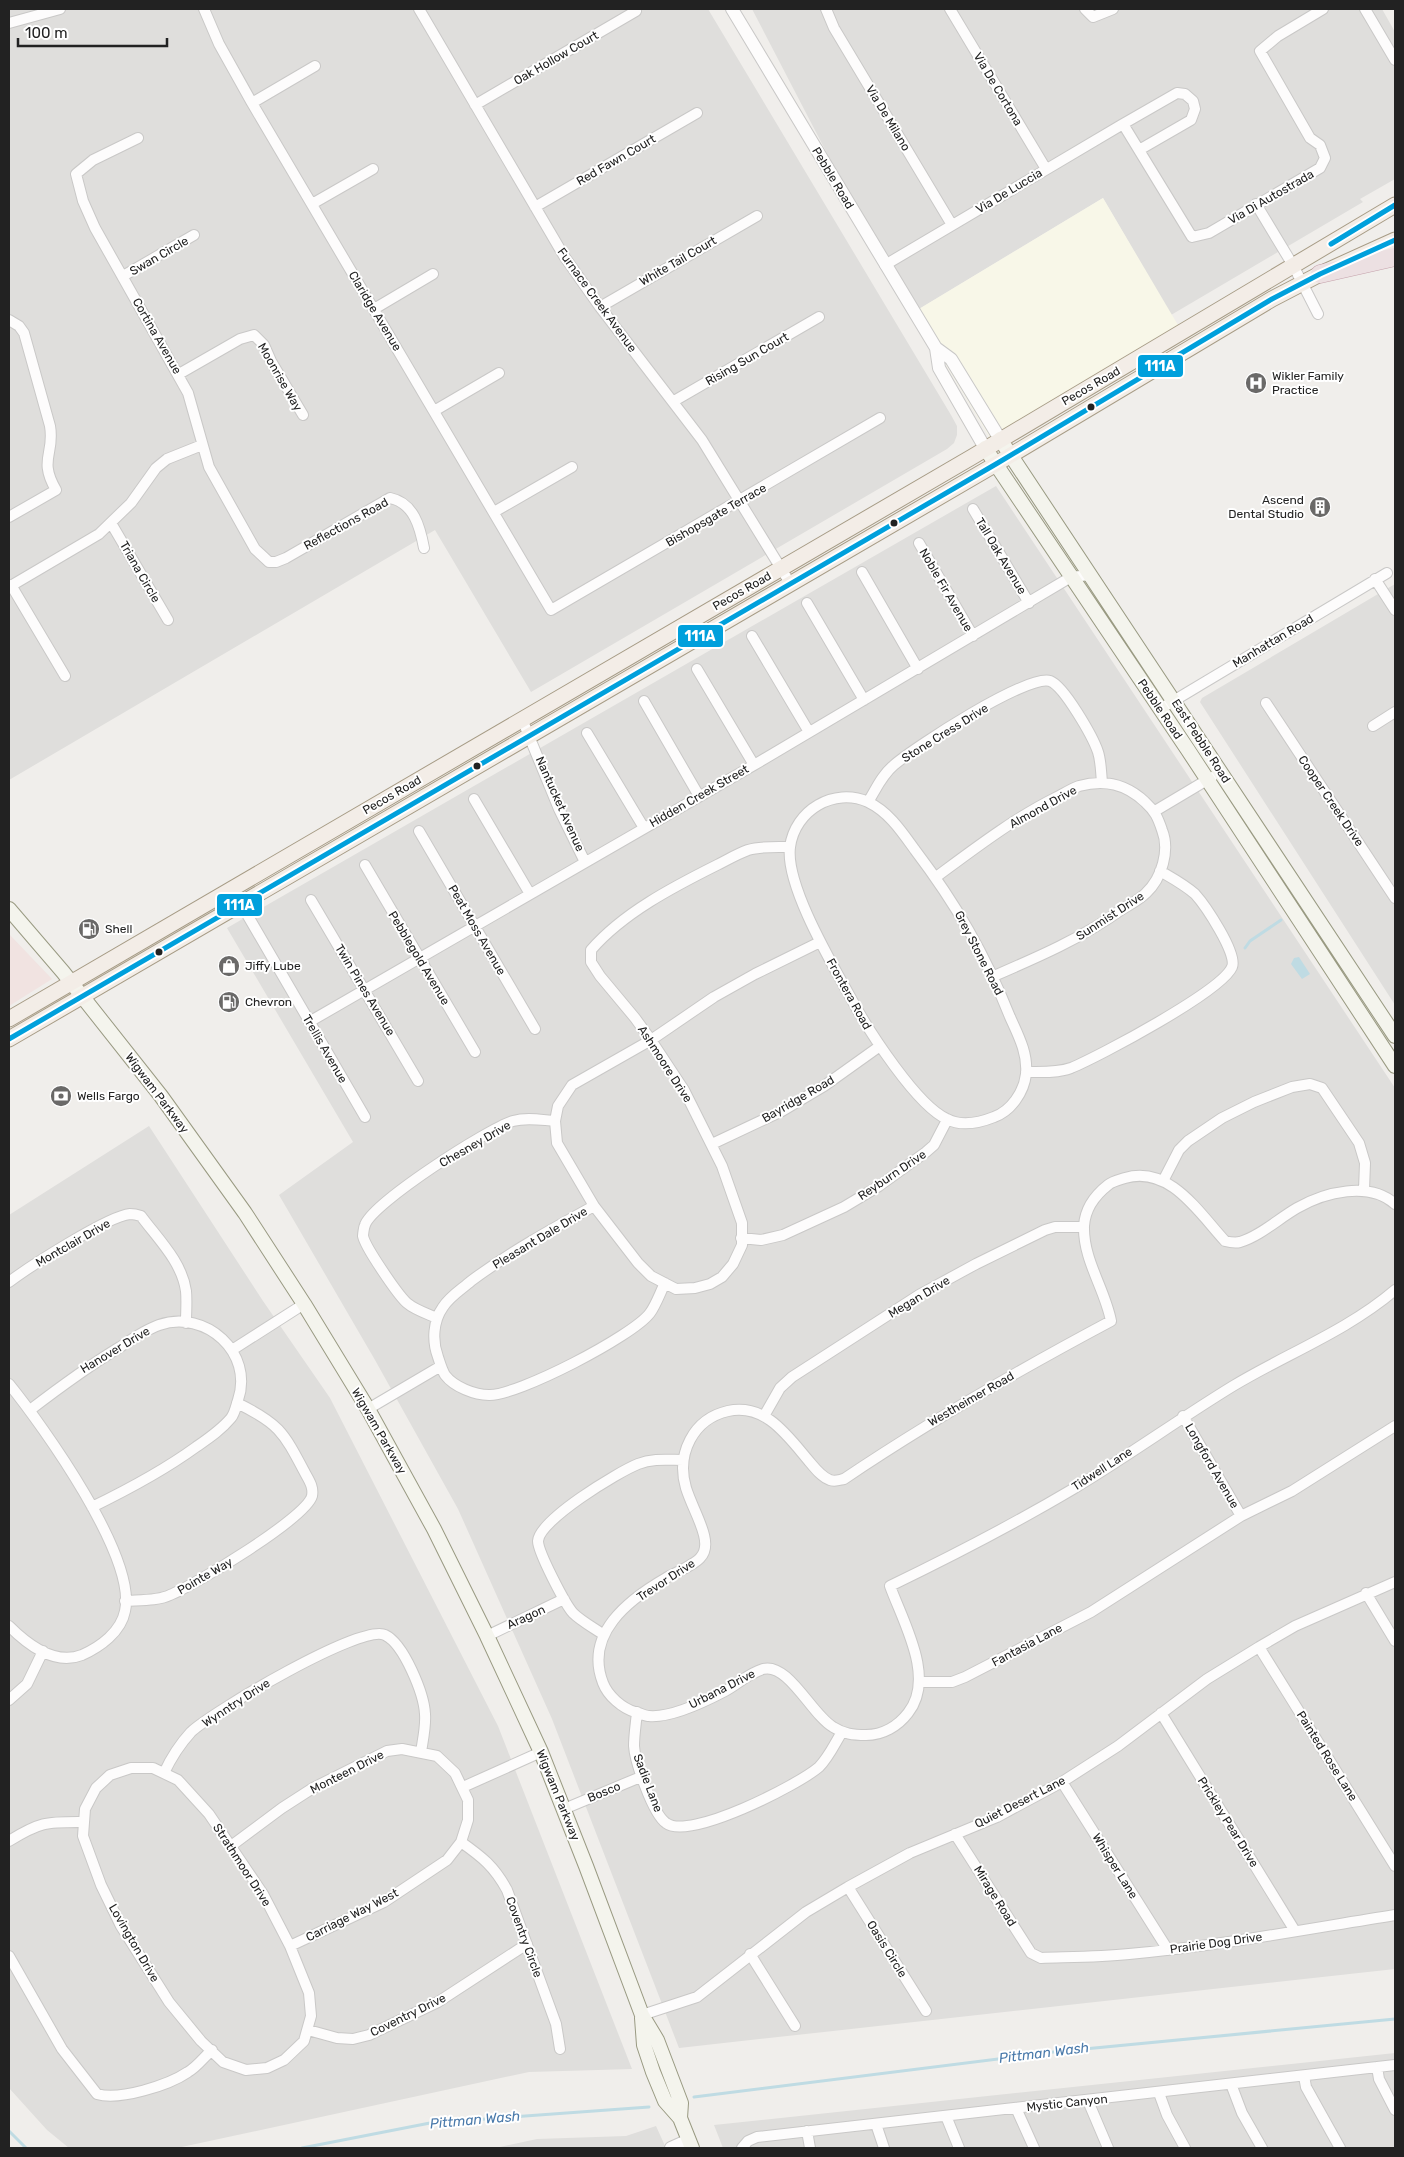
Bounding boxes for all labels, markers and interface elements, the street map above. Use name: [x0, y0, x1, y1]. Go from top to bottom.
scale bar: [18, 15, 166, 47]
text: 100 m: [25, 24, 67, 42]
street label: Oak Hollow Court: [511, 28, 601, 88]
street label: Via De Cortona: [971, 50, 1025, 128]
street label: Via De Milano: [863, 83, 913, 154]
street label: Red Fawn Court: [574, 132, 658, 188]
street label: Pebble Road: [809, 145, 857, 211]
street label: Via De Luccia: [973, 166, 1045, 216]
street label: Via Di Autostrada: [1226, 167, 1316, 227]
street label: Swan Circle: [127, 233, 191, 278]
street label: White Tail Court: [637, 233, 719, 289]
street label: Furnace Creek Avenue: [554, 245, 640, 355]
street label: Claridge Avenue: [346, 269, 404, 354]
street label: Cortina Avenue: [130, 295, 185, 377]
street label: Rising Sun Court: [703, 329, 791, 388]
street label: Moonrise Way: [255, 341, 305, 414]
line badge: 111A: [1137, 354, 1184, 378]
text: 111A: [1145, 358, 1175, 375]
street label: Pecos Road: [1059, 364, 1123, 408]
place label: Wikler Family Practice: [1272, 369, 1344, 397]
hospital icon: Wikler Family Practice: [1244, 371, 1268, 395]
unlabelled marker: [1086, 402, 1096, 412]
street label: Bishopsgate Terrace: [663, 480, 769, 550]
place label: Ascend Dental Studio: [1228, 493, 1304, 521]
street label: Reflections Road: [301, 495, 391, 553]
building icon: Ascend Dental Studio: [1308, 495, 1332, 519]
street label: Tall Oak Avenue: [973, 515, 1029, 597]
unlabelled marker: [889, 518, 899, 528]
street label: Triana Circle: [117, 539, 163, 605]
street label: Noble Fir Avenue: [916, 546, 976, 634]
street label: Pecos Road: [710, 569, 774, 613]
street label: Manhattan Road: [1230, 611, 1316, 671]
line badge: 111A: [677, 624, 724, 648]
text: 111A: [685, 628, 715, 645]
street label: Pebble Road: [1135, 676, 1185, 742]
street label: East Pebble Road: [1169, 696, 1233, 786]
street label: Stone Cress Drive: [899, 701, 991, 765]
street label: Cooper Creek Drive: [1295, 753, 1367, 849]
street label: Nantucket Avenue: [533, 754, 587, 854]
unlabelled marker: [472, 761, 482, 771]
street label: Hidden Creek Street: [647, 762, 751, 830]
street label: Pecos Road: [360, 773, 424, 817]
street label: Almond Drive: [1007, 783, 1079, 831]
street label: Peat Moss Avenue: [445, 882, 509, 978]
street label: Sunmist Drive: [1073, 889, 1147, 943]
line badge: 111A: [216, 893, 263, 917]
text: 111A: [224, 897, 254, 914]
street label: Grey Stone Road: [952, 908, 1006, 998]
street label: Pebblegold Avenue: [385, 909, 453, 1008]
fuel station icon: Shell: [77, 917, 101, 941]
place label: Shell: [105, 922, 132, 936]
street label: Twin Pines Avenue: [332, 942, 398, 1038]
unlabelled marker: [154, 947, 164, 957]
shop icon: Jiffy Lube: [217, 954, 241, 978]
street label: Frontera Road: [824, 956, 874, 1032]
place label: Jiffy Lube: [245, 959, 301, 973]
fuel station icon: Chevron: [217, 990, 241, 1014]
place label: Chevron: [245, 995, 292, 1009]
street label: Trellis Avenue: [300, 1012, 350, 1086]
street label: Ashmoore Drive: [635, 1023, 695, 1105]
street label: Wigwam Parkway: [122, 1050, 192, 1136]
street label: Bayridge Road: [759, 1073, 837, 1125]
bank icon: Wells Fargo: [49, 1084, 73, 1108]
place label: Wells Fargo: [77, 1089, 140, 1103]
street label: Chesney Drive: [437, 1118, 513, 1170]
street label: Reyburn Drive: [855, 1147, 929, 1203]
street label: Pleasant Dale Drive: [490, 1204, 590, 1272]
street label: Montclair Drive: [33, 1216, 113, 1270]
street label: Megan Drive: [886, 1273, 952, 1321]
street label: Hanover Drive: [78, 1324, 152, 1376]
street label: Westheimer Road: [926, 1369, 1016, 1429]
street label: Wigwam Parkway: [349, 1386, 409, 1477]
street label: Longford Avenue: [1182, 1421, 1242, 1511]
street label: Tidwell Lane: [1069, 1444, 1135, 1494]
street label: Pointe Way: [175, 1554, 235, 1597]
street label: Trevor Drive: [634, 1556, 698, 1604]
street label: Aragon: [505, 1602, 547, 1632]
street label: Fantasia Lane: [989, 1620, 1065, 1669]
street label: Urbana Drive: [687, 1666, 758, 1712]
street label: Wynntry Drive: [199, 1676, 273, 1730]
street label: Painted Rose Lane: [1294, 1708, 1361, 1804]
street label: Monteen Drive: [308, 1747, 386, 1797]
street label: Wigwam Parkway: [533, 1747, 583, 1843]
street label: Sadie Lane: [631, 1752, 666, 1814]
street label: Quiet Desert Lane: [972, 1773, 1068, 1831]
street label: Prickley Pear Drive: [1195, 1774, 1262, 1870]
street label: Bosco: [585, 1779, 623, 1805]
street label: Strathmoor Drive: [210, 1821, 274, 1909]
street label: Whisper Lane: [1089, 1831, 1141, 1901]
street label: Mirage Road: [971, 1863, 1019, 1929]
street label: Carriage Way West: [304, 1886, 401, 1944]
street label: Coventry Circle: [503, 1895, 545, 1980]
street label: Lovington Drive: [106, 1901, 162, 1985]
street label: Oasis Circle: [864, 1918, 910, 1980]
street label: Prairie Dog Drive: [1169, 1930, 1263, 1956]
street label: Coventry Drive: [368, 1991, 448, 2039]
water label: Pittman Wash: [998, 2039, 1090, 2067]
street label: Mystic Canyon: [1026, 2092, 1108, 2114]
water label: Pittman Wash: [429, 2108, 521, 2132]

